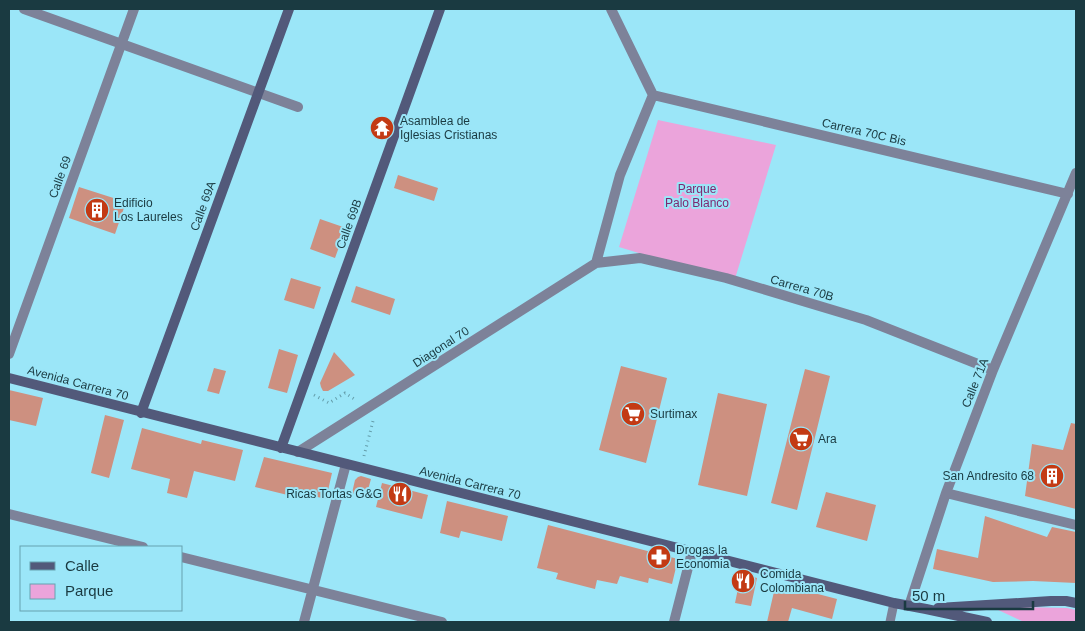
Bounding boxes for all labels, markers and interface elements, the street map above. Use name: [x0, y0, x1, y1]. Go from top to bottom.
place label: Asamblea de Iglesias Cristianas: [400, 114, 497, 142]
temple icon: Asamblea de Iglesias Cristianas: [369, 115, 395, 141]
street label: Carrera 70C Bis: [821, 116, 907, 148]
street label: Calle 69: [46, 154, 74, 200]
street label: Calle 69A: [188, 179, 218, 233]
park label: Parque Palo Blanco: [665, 182, 729, 210]
place label: Edificio Los Laureles: [114, 196, 183, 224]
building icon: Edificio Los Laureles: [84, 197, 110, 223]
street label: Calle 69B: [334, 197, 364, 251]
street label: Carrera 70B: [769, 272, 835, 304]
street label: Diagonal 70: [410, 324, 472, 370]
street label: Calle 71A: [959, 356, 991, 410]
street label: Avenida Carrera 70: [26, 363, 130, 403]
supermarket icon: Surtimax: [620, 401, 646, 427]
place label: Surtimax: [650, 407, 697, 421]
supermarket icon: Ara: [788, 426, 814, 452]
place label: Ara: [818, 432, 837, 446]
building icon: San Andresito 68: [1039, 463, 1065, 489]
street label: Avenida Carrera 70: [418, 464, 522, 502]
place label: San Andresito 68: [943, 469, 1034, 483]
restaurant icon: Ricas Tortas G&G: [387, 481, 413, 507]
place label: Ricas Tortas G&G: [286, 487, 382, 501]
place label: Drogas la Economia: [676, 543, 730, 571]
pharmacy icon: Drogas la Economia: [646, 544, 672, 570]
legend: [20, 546, 182, 611]
text: Calle: [65, 557, 99, 574]
place label: Comida Colombiana: [760, 567, 824, 595]
restaurant icon: Comida Colombiana: [730, 568, 756, 594]
scale bar: [905, 578, 1032, 610]
text: Parque: [65, 582, 113, 599]
text: 50 m: [912, 587, 945, 604]

